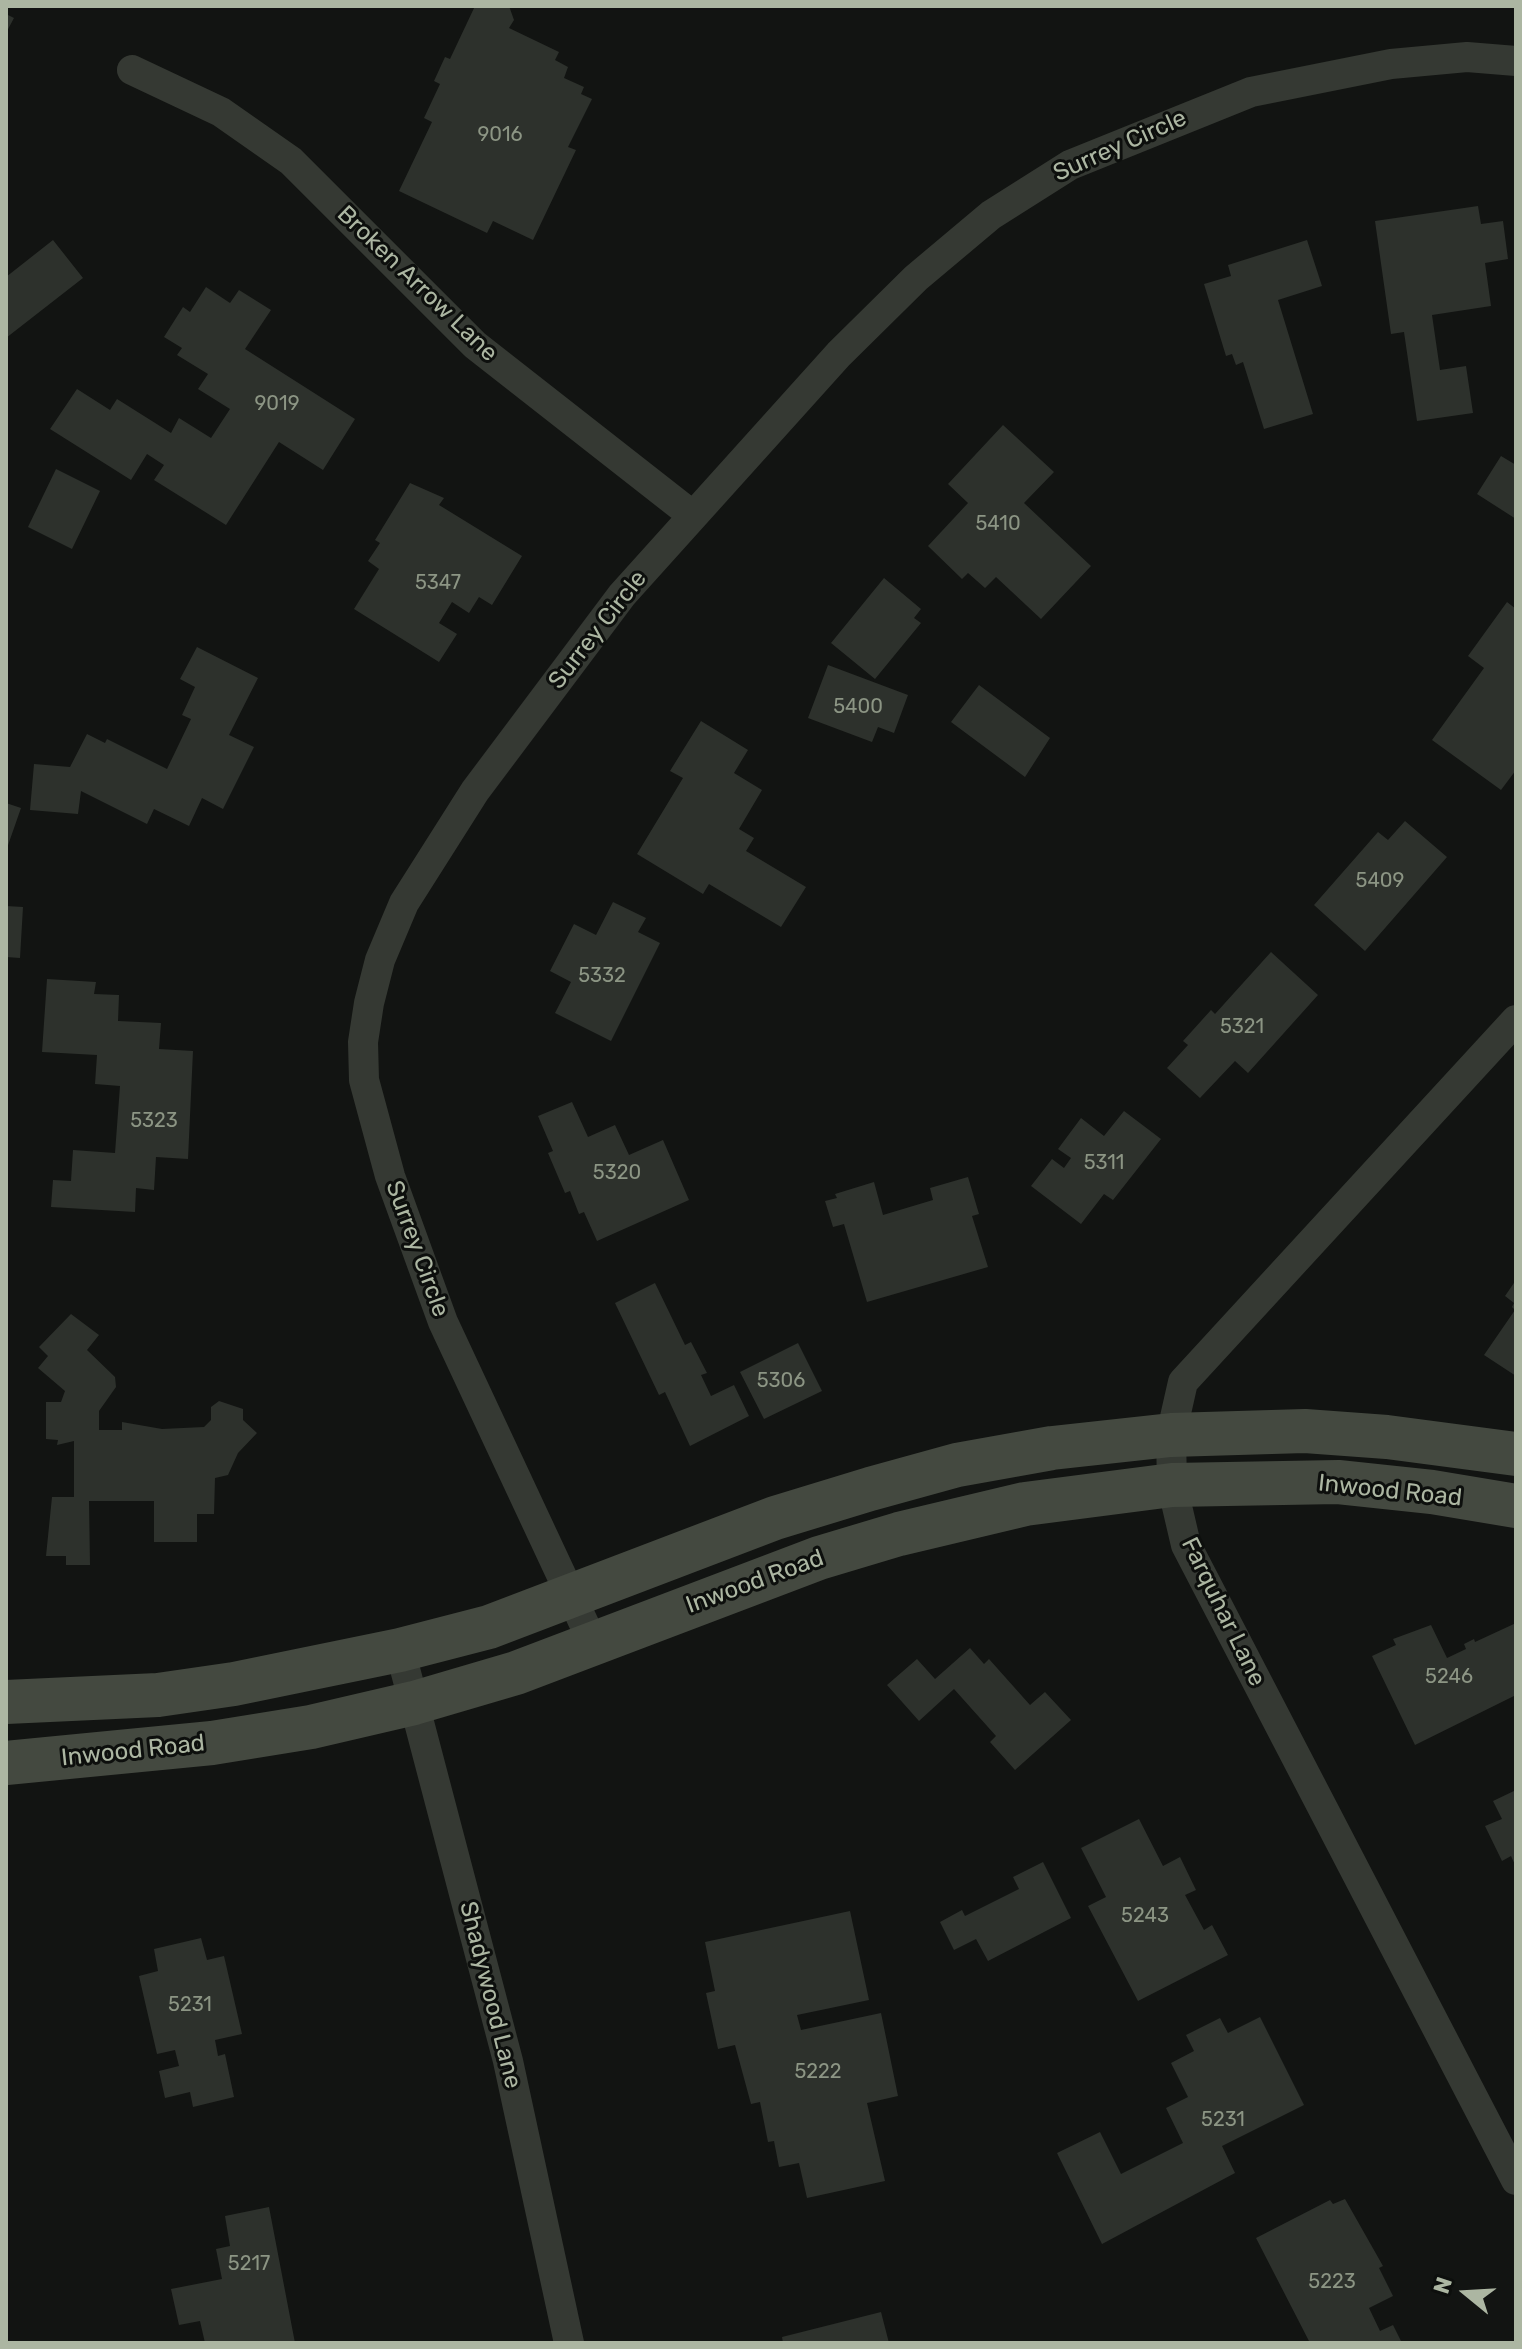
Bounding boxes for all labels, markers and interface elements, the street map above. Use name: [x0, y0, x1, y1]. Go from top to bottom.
street label: Surrey Circle: [1049, 104, 1191, 188]
house number: 9016: [477, 123, 523, 147]
street label: Broken Arrow Lane: [331, 200, 503, 368]
house number: 9019: [255, 392, 299, 416]
house number: 5410: [975, 512, 1021, 536]
street label: Surrey Circle: [543, 565, 653, 695]
house number: 5347: [415, 571, 461, 595]
house number: 5400: [833, 695, 883, 719]
house number: 5409: [1356, 869, 1404, 893]
house number: 5332: [578, 964, 626, 988]
house number: 5321: [1220, 1015, 1264, 1039]
house number: 5323: [130, 1109, 178, 1133]
house number: 5311: [1084, 1151, 1124, 1175]
house number: 5320: [593, 1161, 641, 1185]
street label: Surrey Circle: [379, 1177, 455, 1321]
house number: 5306: [757, 1369, 805, 1393]
street label: Inwood Road: [1317, 1469, 1463, 1513]
street label: Farquhar Lane: [1175, 1533, 1271, 1691]
street label: Inwood Road: [682, 1544, 828, 1620]
house number: 5246: [1425, 1665, 1473, 1689]
street label: Inwood Road: [60, 1729, 206, 1773]
street label: Shadywood Lane: [453, 1899, 527, 2091]
house number: 5243: [1121, 1904, 1169, 1928]
house number: 5231: [168, 1993, 212, 2017]
house number: 5222: [794, 2060, 842, 2084]
house number: 5231: [1201, 2108, 1245, 2132]
house number: 5217: [228, 2252, 270, 2276]
north arrow: [1426, 2253, 1506, 2333]
house number: 5223: [1308, 2270, 1356, 2294]
text: N: [1427, 2274, 1458, 2297]

